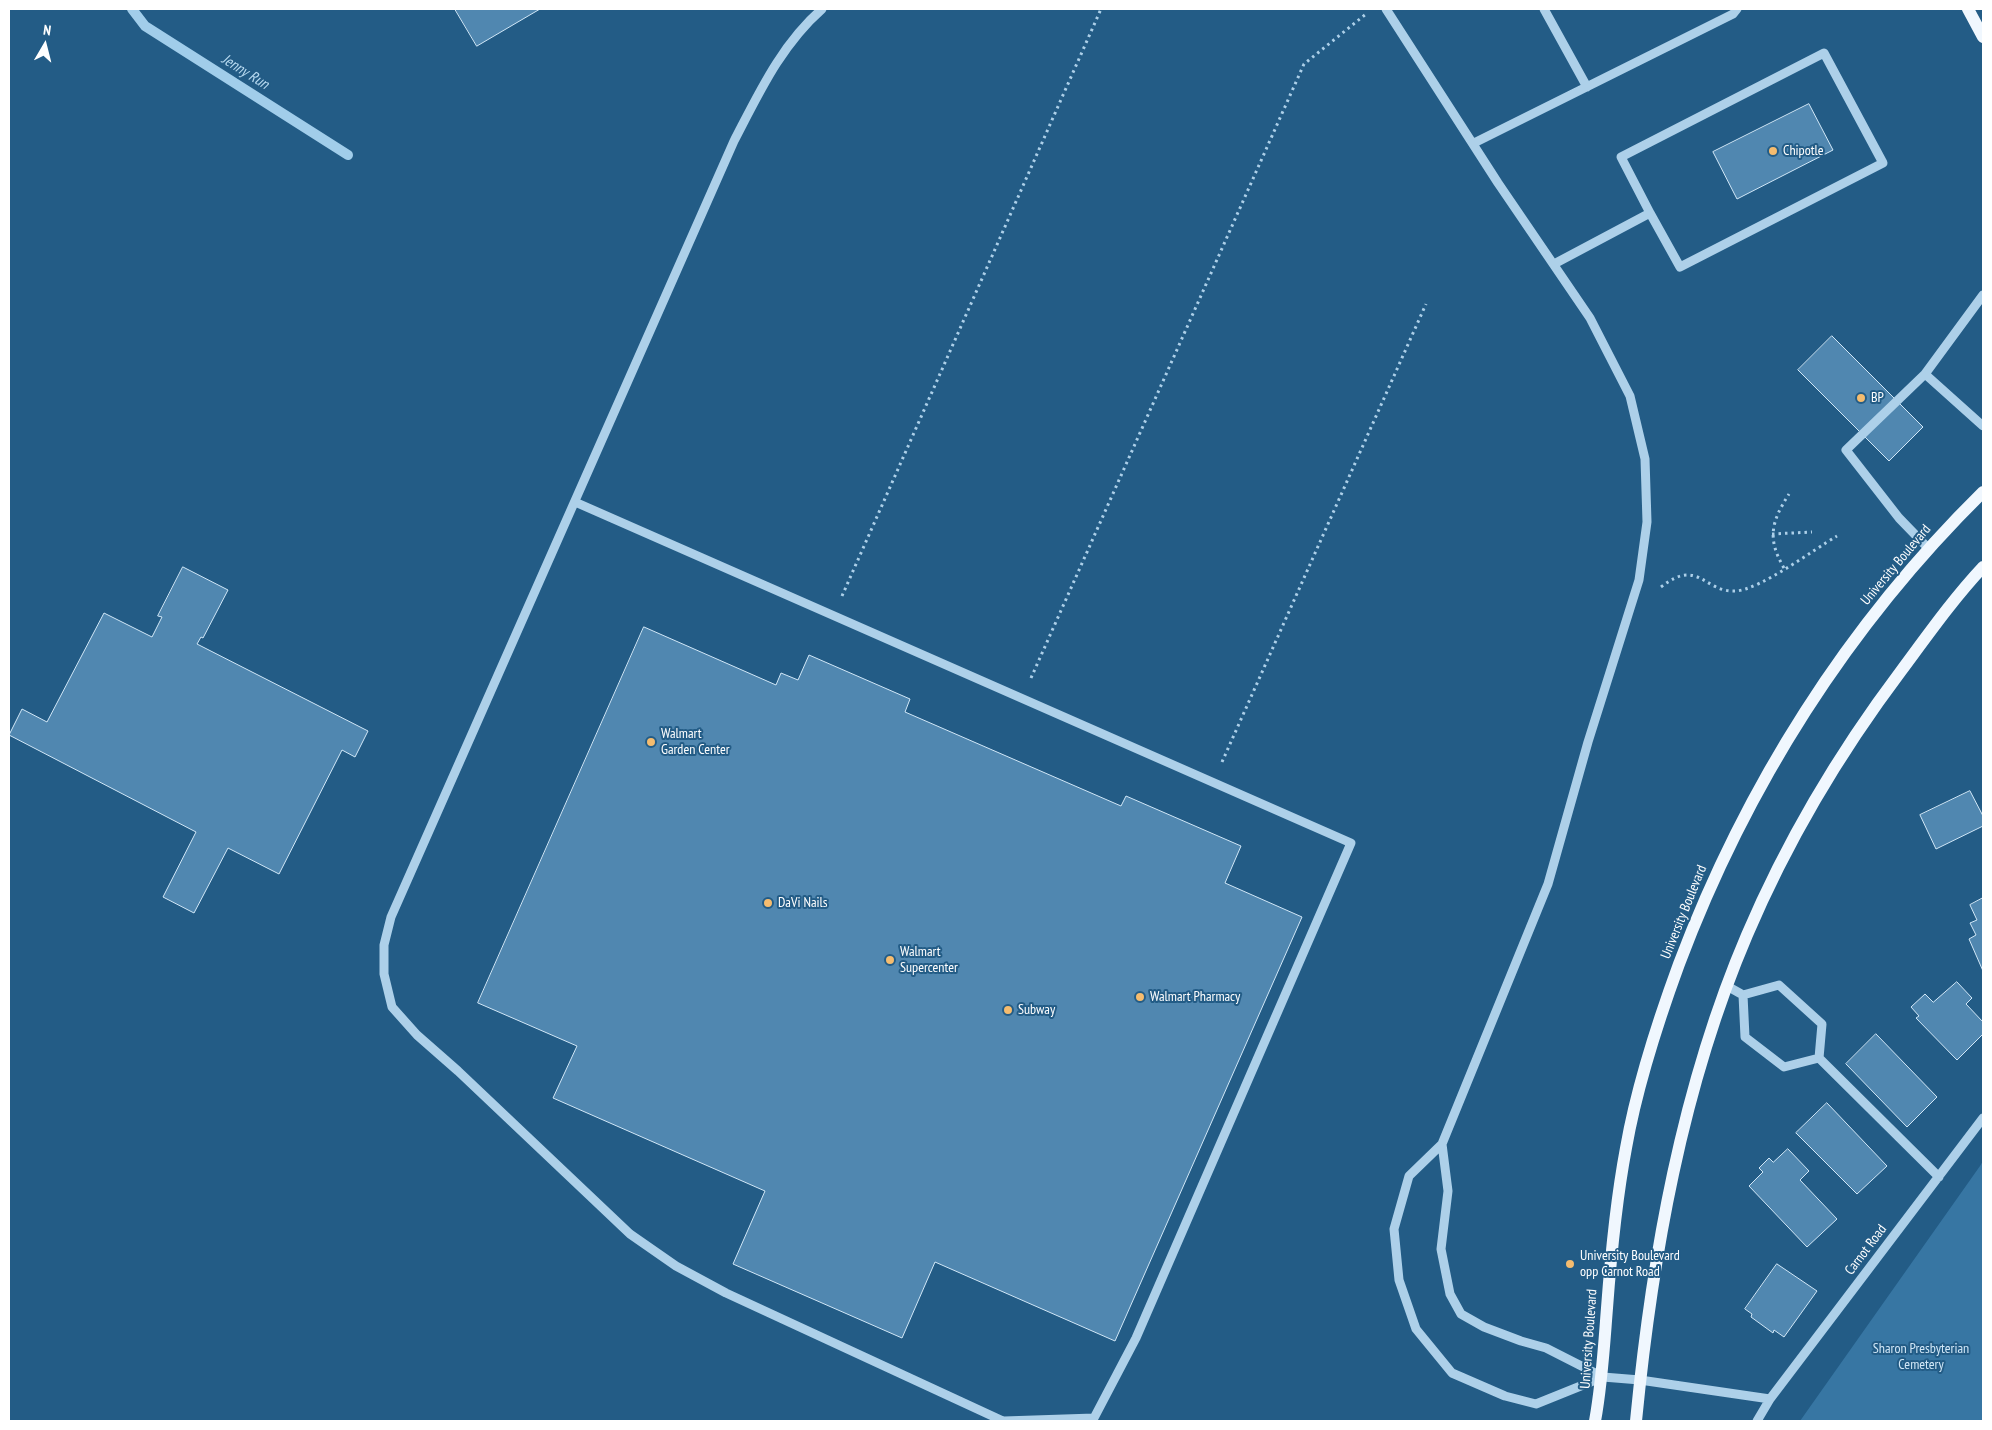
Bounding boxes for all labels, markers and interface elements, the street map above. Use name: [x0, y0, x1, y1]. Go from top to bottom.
north arrow: [20, 20, 70, 70]
text: N: [42, 21, 52, 40]
water label: Jenny Run: [218, 51, 272, 93]
place label: Chipotle: [1783, 143, 1824, 159]
marker: Chipotle: [1767, 145, 1779, 157]
place label: BP: [1871, 390, 1884, 406]
marker: BP: [1855, 392, 1867, 404]
street label: University Boulevard: [1858, 521, 1934, 609]
place label: Walmart Garden Center: [661, 726, 730, 759]
marker: Walmart Garden Center: [645, 736, 657, 748]
street label: University Boulevard: [1658, 863, 1710, 961]
place label: DaVi Nails: [778, 895, 828, 911]
marker: DaVi Nails: [762, 897, 774, 909]
place label: Walmart Supercenter: [900, 944, 958, 976]
marker: Walmart Supercenter: [884, 954, 896, 966]
place label: Walmart Pharmacy: [1150, 989, 1240, 1005]
marker: Walmart Pharmacy: [1134, 991, 1146, 1003]
place label: Subway: [1018, 1002, 1055, 1018]
marker: Subway: [1002, 1004, 1014, 1016]
street label: Carnot Road: [1842, 1222, 1890, 1278]
place label: University Boulevard opp Carnot Road: [1580, 1248, 1680, 1280]
marker: University Boulevard opp Carnot Road: [1564, 1258, 1576, 1270]
street label: University Boulevard: [1577, 1289, 1601, 1389]
park label: Sharon Presbyterian Cemetery: [1873, 1341, 1969, 1374]

